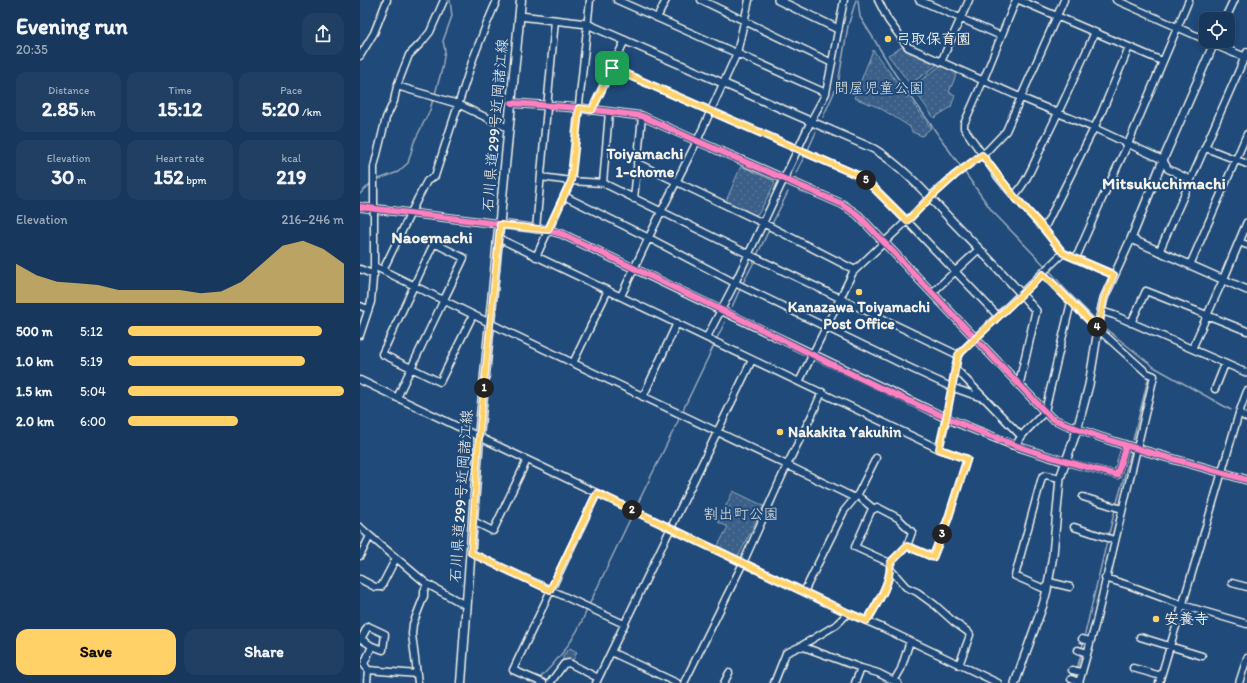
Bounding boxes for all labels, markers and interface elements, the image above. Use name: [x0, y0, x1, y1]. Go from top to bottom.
map controls: [1199, 12, 1235, 48]
button: locate: [1199, 12, 1235, 48]
text: Evening run: [16, 13, 128, 40]
button: share: [302, 13, 344, 55]
place label: 弓取保育園: [896, 30, 971, 48]
marker: 弓取保育園: [883, 34, 893, 44]
street label: 石川県道299号近岡諸江線: [478, 38, 512, 212]
text: 20:35: [16, 42, 48, 57]
pin: [595, 51, 629, 85]
icon: arrive: [601, 57, 623, 79]
park label: 問屋児童公園: [834, 79, 924, 97]
text: Distance: [48, 84, 89, 97]
text: Time: [168, 84, 192, 97]
text: Pace: [280, 84, 302, 97]
text: 2.85: [42, 97, 79, 121]
text: 15:12: [158, 97, 202, 121]
text: 5:20: [261, 97, 300, 121]
text: km: [79, 106, 96, 119]
text: /km: [300, 106, 321, 119]
district label: Toiyamachi 1-chome: [606, 144, 683, 181]
text: Elevation: [47, 152, 91, 165]
text: Heart rate: [156, 152, 204, 165]
text: kcal: [282, 152, 301, 165]
text: 30: [51, 165, 74, 189]
text: 152: [153, 165, 184, 189]
text: 219: [276, 165, 306, 189]
pin: 5: [856, 170, 876, 190]
text: 5: [863, 173, 869, 186]
district label: Mitsukuchimachi: [1102, 173, 1226, 193]
text: m: [74, 174, 86, 187]
text: bpm: [184, 174, 207, 187]
text: Elevation: [16, 212, 68, 227]
text: 216–246 m: [282, 212, 344, 227]
district label: Naoemachi: [391, 227, 473, 247]
marker: Kanazawa Toiyamachi Post Office: [854, 287, 864, 297]
place label: Kanazawa Toiyamachi Post Office: [788, 298, 930, 333]
pin: 4: [1087, 317, 1107, 337]
text: 4: [1094, 320, 1100, 333]
text: 500 m: [16, 324, 53, 339]
text: 5:12: [80, 324, 103, 339]
text: 1.0 km: [16, 354, 53, 369]
text: 5:19: [80, 354, 103, 369]
pin: 1: [474, 378, 494, 398]
text: 1: [481, 381, 487, 394]
text: 1.5 km: [16, 384, 52, 399]
text: 5:04: [80, 384, 106, 399]
street label: 石川県道299号近岡諸江線: [446, 409, 476, 583]
text: 2.0 km: [16, 414, 54, 429]
text: 6:00: [80, 414, 106, 429]
place label: Nakakita Yakuhin: [788, 423, 902, 441]
marker: Nakakita Yakuhin: [775, 427, 785, 437]
pin: 2: [622, 500, 642, 520]
text: 2: [629, 503, 635, 516]
park label: 割出町公園: [703, 505, 779, 523]
pin: 3: [932, 524, 952, 544]
text: 3: [939, 527, 945, 540]
place label: 安養寺: [1164, 610, 1209, 628]
marker: 安養寺: [1151, 614, 1161, 624]
button: Save: [16, 629, 176, 675]
button: Share: [184, 629, 344, 675]

